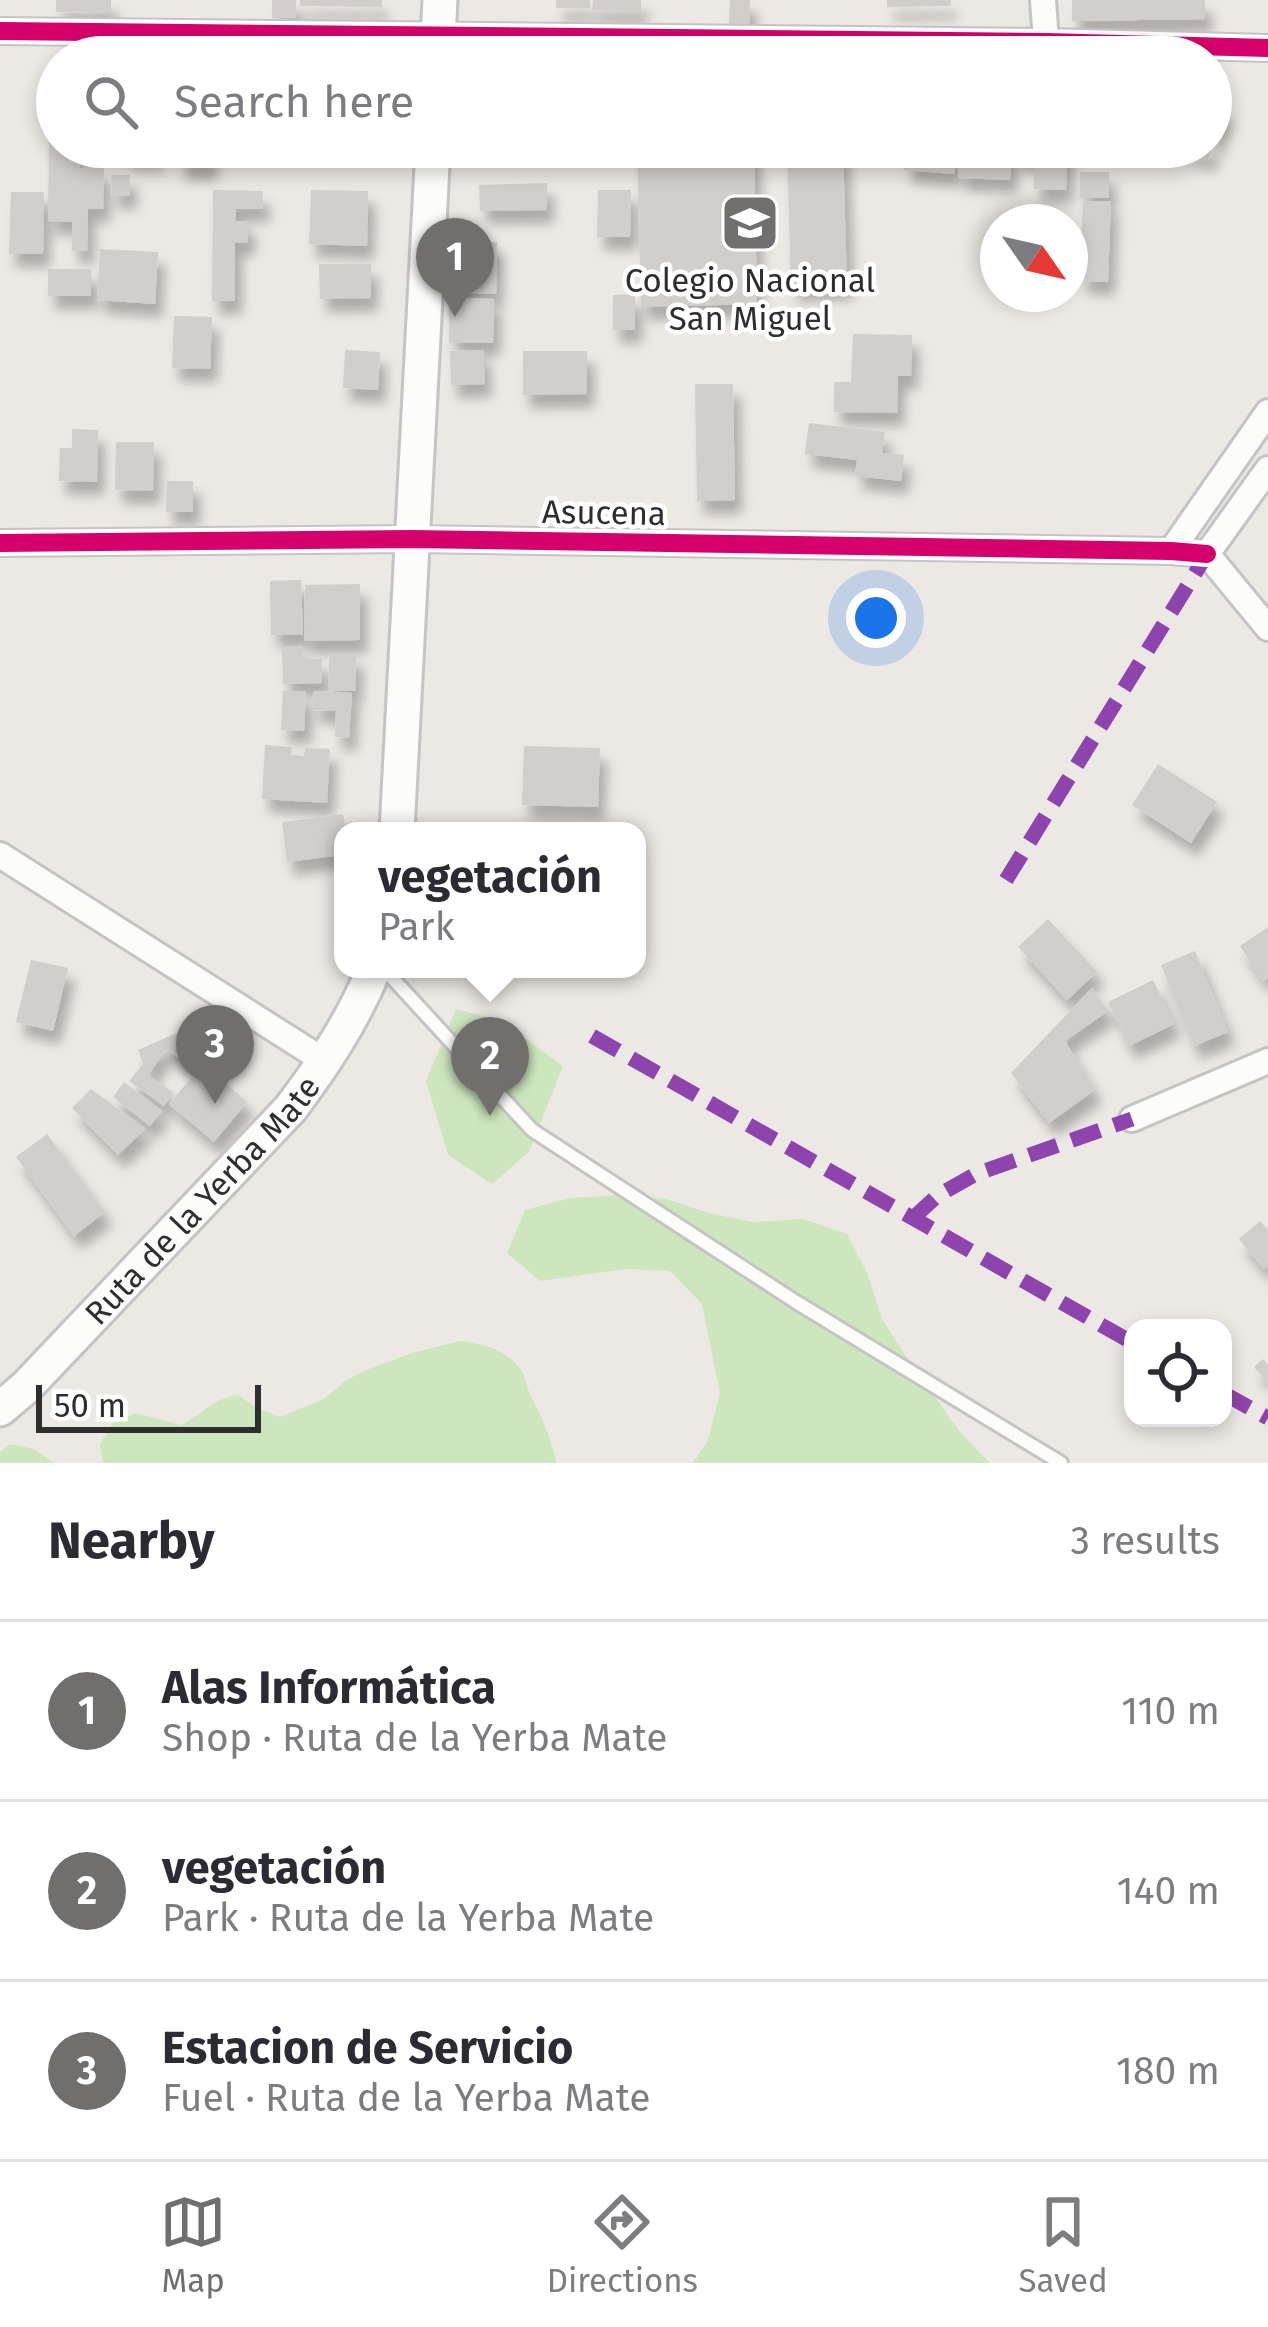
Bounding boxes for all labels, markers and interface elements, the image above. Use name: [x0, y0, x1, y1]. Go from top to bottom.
search box: [36, 36, 1232, 168]
icon: search: [78, 69, 144, 135]
text: Search here: [174, 75, 414, 129]
school or university icon: Colegio Nacional San Miguel: [719, 192, 781, 254]
north arrow: [980, 204, 1088, 312]
pin: 1: [416, 218, 494, 317]
place label: Colegio Nacional San Miguel: [625, 261, 876, 339]
street label: Asucena: [542, 492, 666, 534]
your location: [846, 588, 906, 648]
popup: [334, 822, 646, 978]
text: vegetación: [378, 850, 602, 904]
text: Park: [378, 904, 455, 950]
pin: 3: [176, 1005, 254, 1104]
pin: 2: [451, 1017, 529, 1116]
street label: Ruta de la Yerba Mate: [77, 1068, 329, 1333]
map controls: [1124, 1319, 1232, 1427]
button: locate: [1124, 1319, 1232, 1427]
scale bar: [36, 1379, 261, 1432]
text: 50 m: [54, 1386, 126, 1426]
text: Nearby: [48, 1510, 214, 1572]
text: 3 results: [1070, 1518, 1220, 1564]
text: Alas Informática: [162, 1661, 496, 1715]
text: 1: [78, 1688, 96, 1734]
text: 110 m: [1121, 1688, 1220, 1734]
text: Shop · Ruta de la Yerba Mate: [162, 1715, 668, 1761]
text: vegetación: [162, 1841, 386, 1895]
text: 2: [77, 1868, 97, 1914]
text: 140 m: [1117, 1868, 1220, 1914]
text: Park · Ruta de la Yerba Mate: [162, 1895, 654, 1941]
text: Estacion de Servicio: [162, 2021, 573, 2075]
text: 3: [77, 2048, 97, 2094]
text: 180 m: [1116, 2048, 1220, 2094]
text: Fuel · Ruta de la Yerba Mate: [162, 2075, 651, 2121]
tab: Map: [160, 2189, 226, 2301]
tab: Directions: [547, 2189, 698, 2301]
tab: Saved: [1018, 2189, 1108, 2301]

